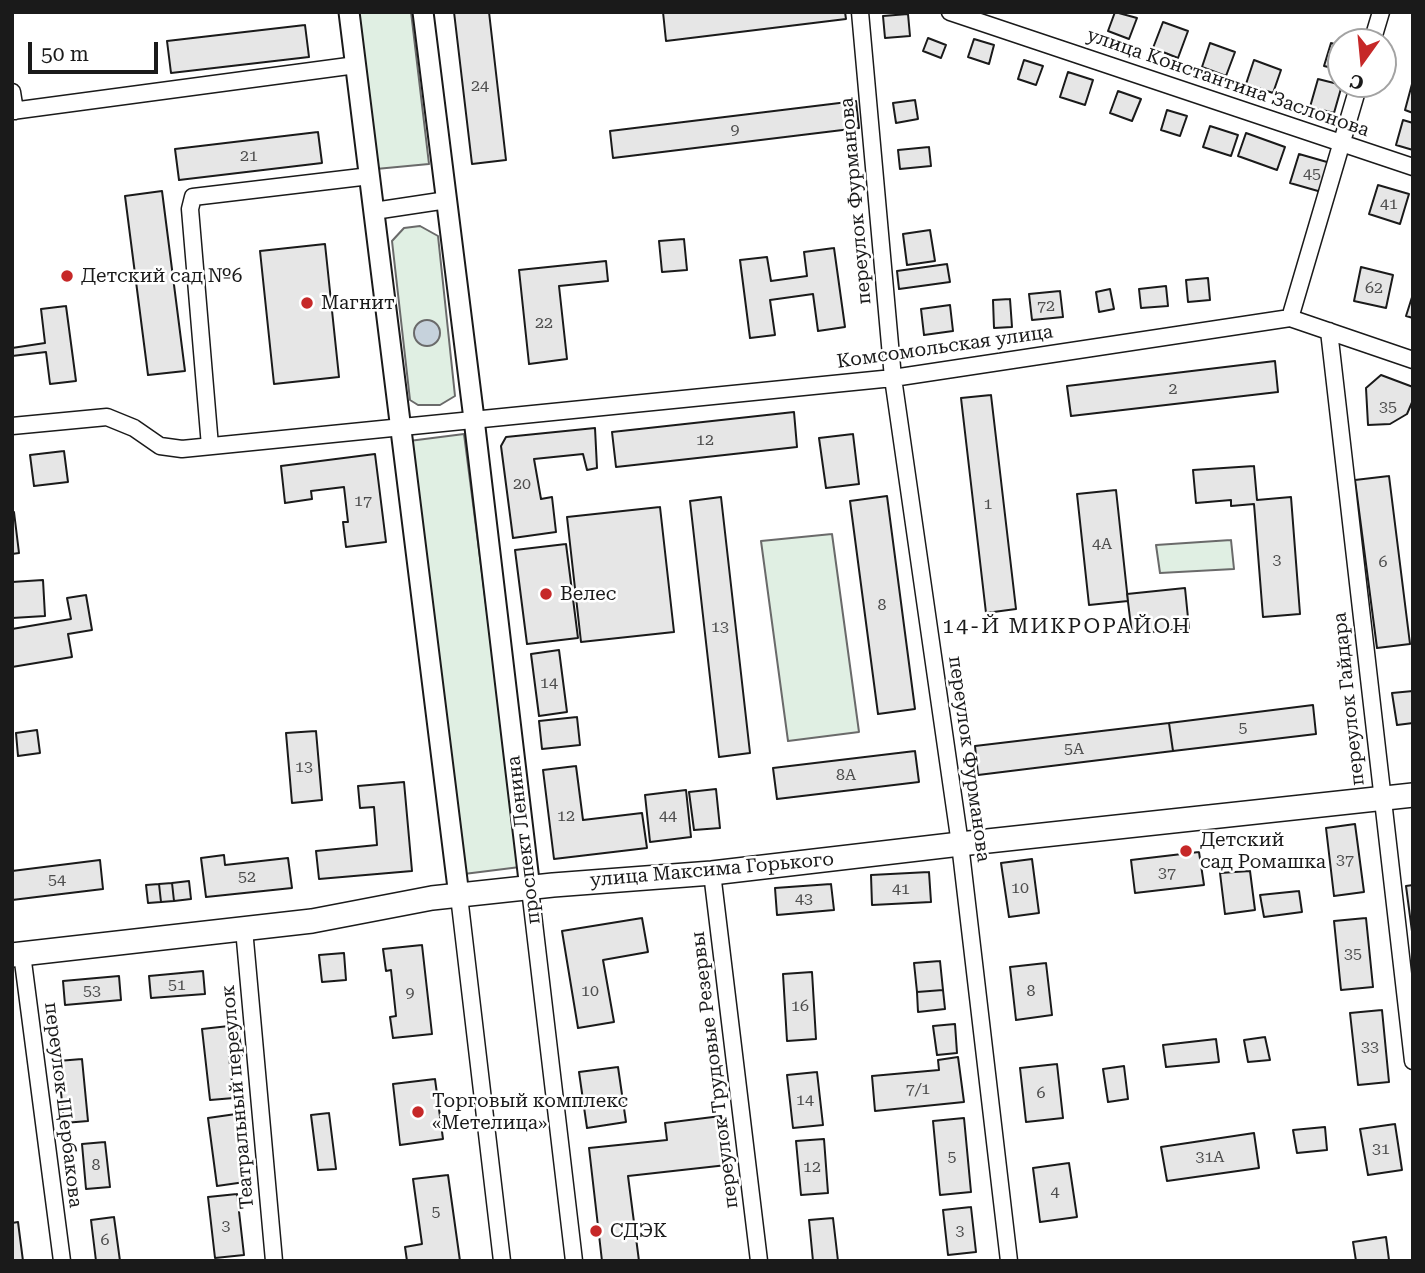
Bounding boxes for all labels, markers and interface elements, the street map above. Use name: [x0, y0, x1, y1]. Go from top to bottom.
street label: улица Константина Заслонова: [1084, 24, 1372, 142]
scale bar: [32, 28, 161, 72]
north arrow: [1327, 28, 1397, 98]
text: 50 m: [41, 42, 89, 66]
text: С: [1348, 69, 1366, 95]
house number: 24: [471, 76, 489, 96]
street label: переулок Фурманова: [836, 97, 876, 305]
house number: 9: [731, 120, 739, 140]
house number: 21: [240, 146, 258, 166]
house number: 45: [1303, 164, 1321, 184]
house number: 41: [1380, 194, 1398, 214]
place label: Детский сад №6: [81, 265, 242, 287]
marker: Детский сад №6: [59, 268, 75, 284]
house number: 62: [1365, 278, 1383, 298]
place label: Магнит: [321, 292, 395, 314]
marker: Магнит: [299, 295, 315, 311]
house number: 72: [1037, 296, 1055, 316]
house number: 22: [535, 313, 553, 333]
street label: Комсомольская улица: [835, 321, 1055, 373]
house number: 2: [1169, 379, 1177, 399]
house number: 35: [1379, 397, 1397, 417]
house number: 12: [696, 430, 714, 450]
house number: 20: [513, 474, 531, 494]
house number: 17: [354, 491, 372, 511]
house number: 1: [984, 494, 992, 514]
house number: 4А: [1092, 534, 1112, 554]
house number: 3: [1273, 550, 1281, 570]
house number: 6: [1379, 552, 1387, 572]
place label: Велес: [560, 583, 616, 605]
marker: Велес: [538, 586, 554, 602]
house number: 8: [878, 595, 886, 615]
street label: переулок Гайдара: [1329, 611, 1369, 787]
district label: 14-Й МИКРОРАЙОН: [944, 614, 1190, 640]
house number: 13: [711, 617, 729, 637]
street label: переулок Фурманова: [943, 655, 995, 863]
house number: 14: [540, 673, 558, 693]
house number: 5: [1239, 718, 1247, 738]
house number: 5А: [1064, 739, 1084, 759]
street label: проспект Ленина: [502, 754, 546, 926]
house number: 13: [295, 757, 313, 777]
house number: 8А: [836, 765, 856, 785]
house number: 12: [557, 806, 575, 826]
house number: 44: [659, 806, 677, 826]
place label: Детский сад Ромашка: [1200, 829, 1326, 873]
marker: Детский сад Ромашка: [1178, 843, 1194, 859]
street label: улица Максима Горького: [589, 848, 835, 892]
house number: 37: [1336, 850, 1354, 870]
house number: 37: [1158, 863, 1176, 883]
house number: 52: [238, 867, 256, 887]
house number: 54: [48, 870, 66, 890]
house number: 10: [1011, 878, 1029, 898]
house number: 41: [892, 879, 910, 899]
house number: 43: [795, 889, 813, 909]
street label: переулок Трудовые Резервы: [687, 930, 743, 1210]
house number: 35: [1344, 944, 1362, 964]
house number: 51: [168, 975, 186, 995]
house number: 53: [83, 981, 101, 1001]
house number: 10: [581, 981, 599, 1001]
house number: 8: [1027, 981, 1035, 1001]
house number: 9: [406, 983, 414, 1003]
street label: Театральный переулок: [217, 984, 259, 1210]
house number: 16: [791, 996, 809, 1016]
street label: переулок Щербакова: [39, 1001, 87, 1209]
house number: 33: [1361, 1037, 1379, 1057]
house number: 7/1: [906, 1079, 930, 1099]
house number: 6: [1037, 1083, 1045, 1103]
place label: Торговый комплекс «Метелица»: [432, 1090, 628, 1134]
house number: 14: [796, 1090, 814, 1110]
marker: Торговый комплекс «Метелица»: [410, 1104, 426, 1120]
house number: 31: [1372, 1139, 1390, 1159]
house number: 5: [948, 1147, 956, 1167]
house number: 31А: [1195, 1147, 1225, 1167]
house number: 8: [92, 1155, 100, 1175]
house number: 12: [803, 1157, 821, 1177]
house number: 4: [1051, 1182, 1059, 1202]
house number: 5: [432, 1202, 440, 1222]
house number: 3: [222, 1216, 230, 1236]
place label: СДЭК: [610, 1220, 667, 1242]
house number: 3: [956, 1221, 964, 1241]
marker: СДЭК: [588, 1223, 604, 1239]
house number: 6: [101, 1230, 109, 1250]

